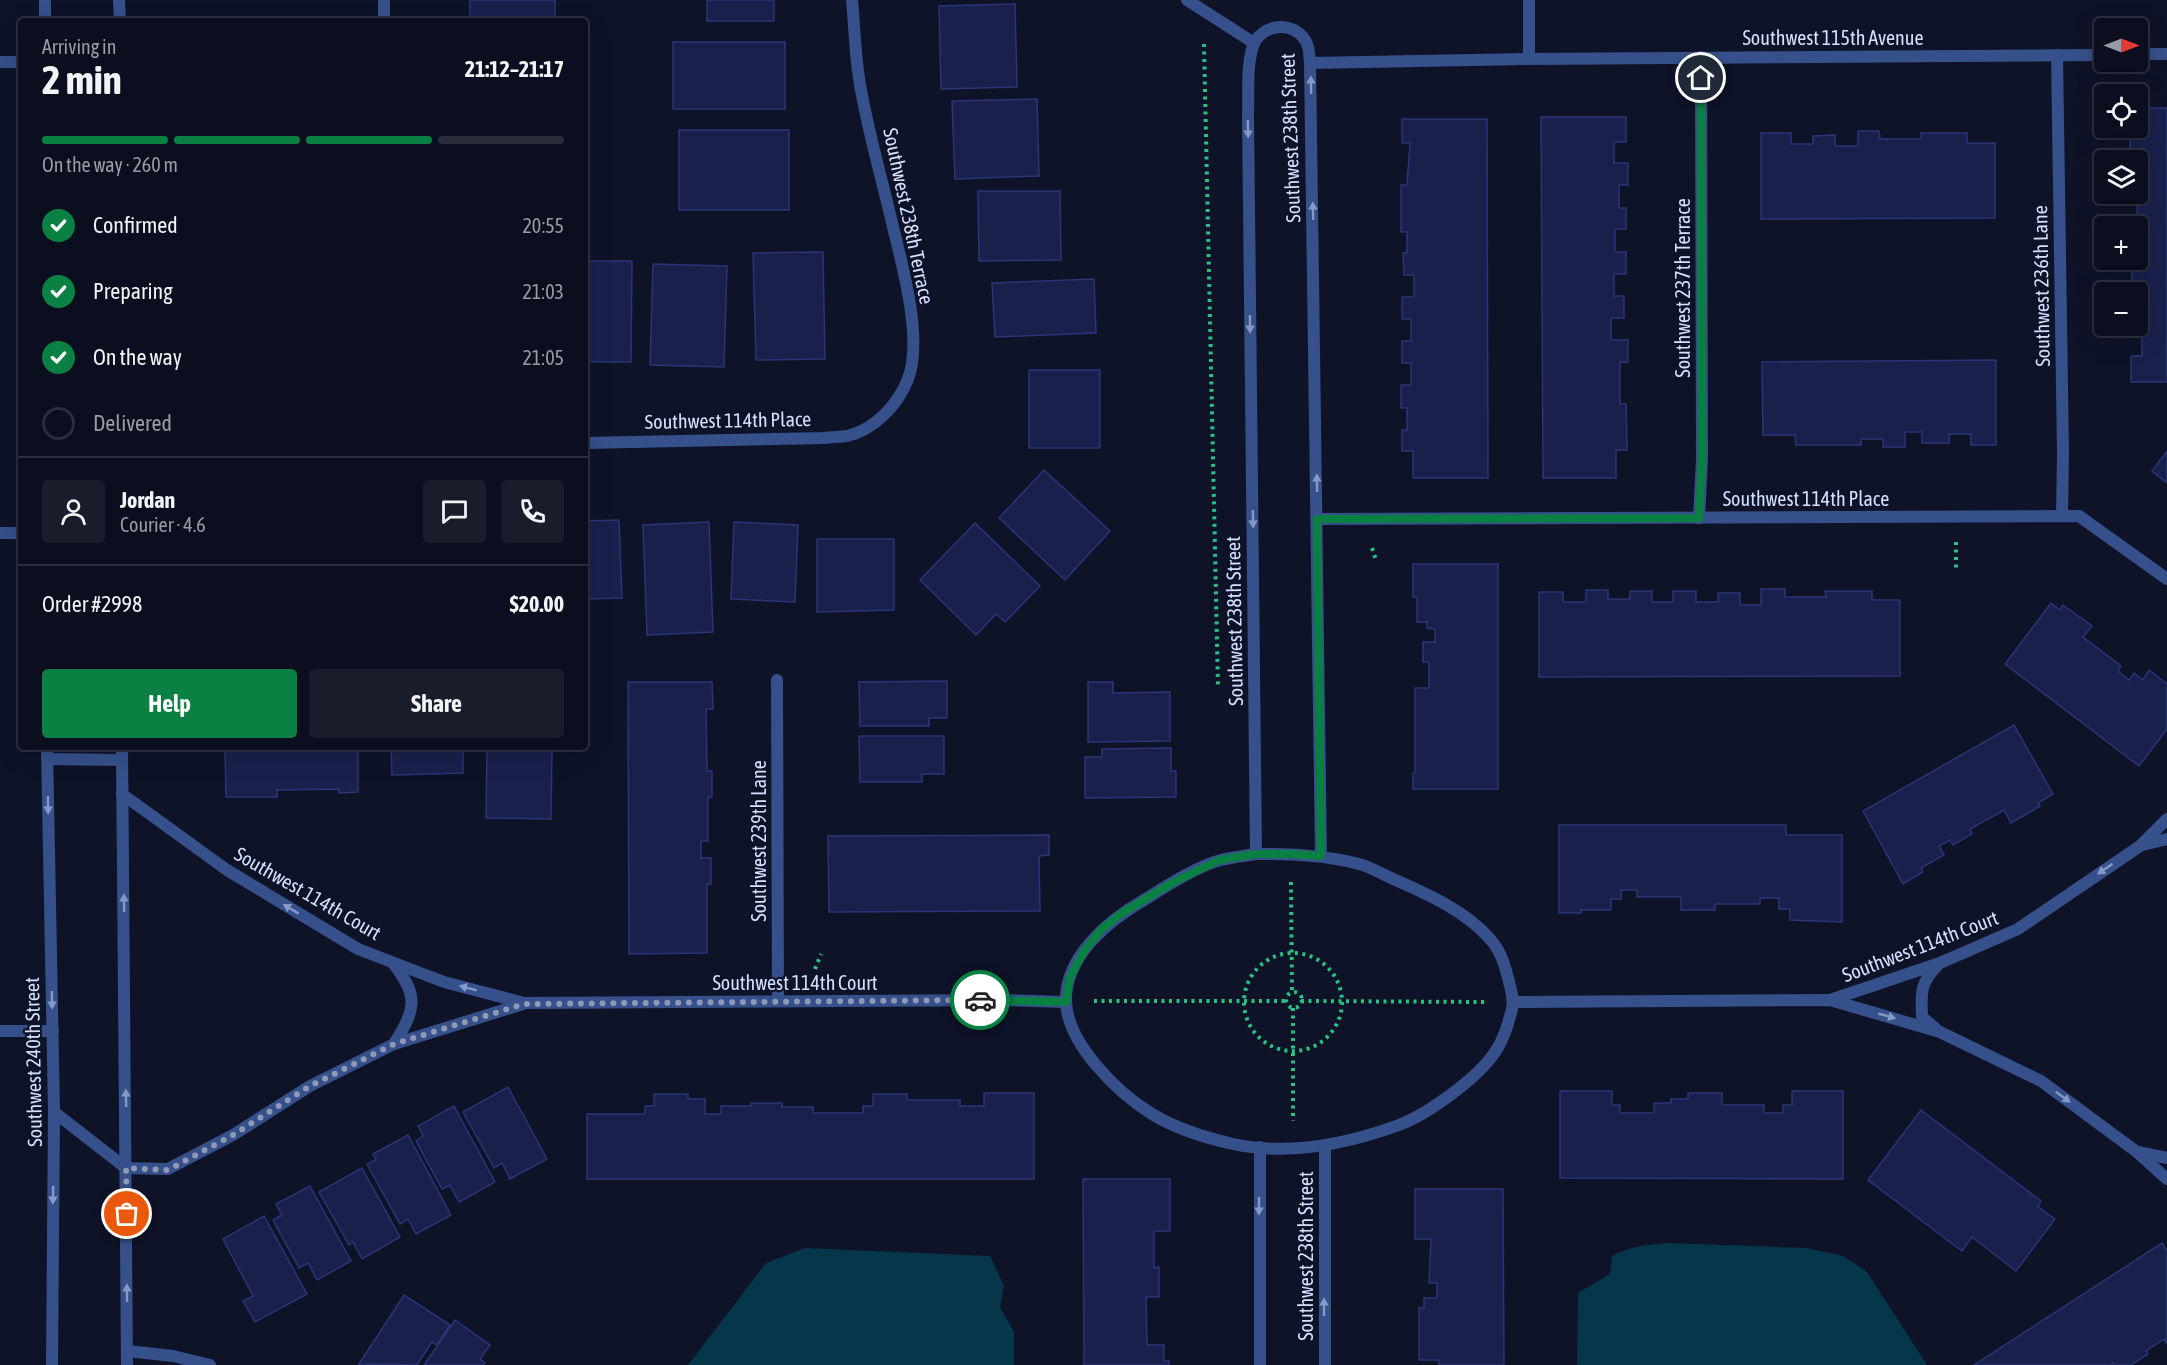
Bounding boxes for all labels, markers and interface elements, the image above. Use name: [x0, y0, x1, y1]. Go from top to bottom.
north arrow: [2094, 18, 2148, 72]
map controls: [2094, 18, 2148, 336]
street label: Southwest 115th Avenue: [1742, 26, 1924, 49]
text: Arriving in: [42, 35, 116, 58]
pin: [1675, 52, 1726, 103]
street label: Southwest 238th Street: [1276, 53, 1304, 223]
text: 21:12–21:17: [465, 56, 564, 82]
text: 2 min: [42, 58, 122, 102]
icon: home: [1684, 61, 1717, 94]
one-way arrow: [1306, 76, 1315, 95]
button: locate: [2094, 84, 2148, 138]
one-way arrow: [1244, 120, 1253, 139]
street label: Southwest 238th Terrace: [879, 126, 939, 306]
button: layers: [2094, 150, 2148, 204]
text: On the way · 260 m: [42, 153, 178, 176]
street label: Southwest 237th Terrace: [1671, 198, 1694, 378]
one-way arrow: [1308, 202, 1318, 221]
street label: Southwest 236th Lane: [2028, 205, 2054, 367]
icon: check: [42, 209, 75, 242]
text: Confirmed: [93, 212, 178, 238]
text: 20:55: [522, 214, 564, 237]
button: +: [2094, 216, 2148, 270]
icon: check: [42, 275, 75, 308]
text: Preparing: [93, 278, 173, 304]
text: 21:03: [522, 280, 564, 303]
button: −: [2094, 282, 2148, 336]
one-way arrow: [1246, 315, 1255, 334]
icon: check: [42, 341, 75, 374]
text: On the way: [93, 344, 182, 370]
text: 21:05: [522, 346, 564, 369]
street label: Southwest 114th Place: [645, 407, 811, 433]
text: Delivered: [93, 410, 172, 436]
one-way arrow: [1312, 473, 1322, 492]
button: person: [42, 480, 105, 543]
button: chat: [423, 480, 486, 543]
button: phone: [501, 480, 564, 543]
text: Jordan: [120, 487, 175, 513]
street label: Southwest 114th Place: [1723, 487, 1889, 510]
one-way arrow: [1248, 510, 1257, 529]
text: Courier · 4.6: [120, 513, 206, 536]
street label: Southwest 238th Street: [1221, 536, 1247, 706]
text: Order #2998: [42, 591, 142, 617]
text: $20.00: [509, 591, 564, 617]
button: Help: [42, 669, 297, 738]
button: Share: [309, 669, 564, 738]
street label: Southwest 239th Lane: [747, 760, 770, 922]
one-way arrow: [44, 796, 53, 815]
street label: Southwest 114th Court: [231, 842, 385, 944]
one-way arrow: [2098, 863, 2114, 875]
one-way arrow: [119, 893, 129, 912]
one-way arrow: [283, 903, 299, 914]
street label: Southwest 114th Court: [1839, 906, 2001, 986]
courier: [950, 970, 1010, 1030]
street label: Southwest 114th Court: [712, 971, 878, 994]
street label: Southwest 240th Street: [20, 977, 46, 1147]
one-way arrow: [459, 983, 477, 993]
icon: car: [964, 984, 997, 1017]
one-way arrow: [47, 991, 57, 1010]
one-way arrow: [1878, 1012, 1896, 1021]
one-way arrow: [121, 1088, 131, 1107]
one-way arrow: [2055, 1091, 2070, 1103]
street label: Southwest 238th Street: [1294, 1171, 1317, 1341]
one-way arrow: [48, 1186, 58, 1205]
pin: [101, 1188, 152, 1239]
one-way arrow: [1254, 1196, 1264, 1215]
icon: bag: [110, 1197, 143, 1230]
one-way arrow: [122, 1283, 132, 1302]
one-way arrow: [1319, 1297, 1329, 1316]

